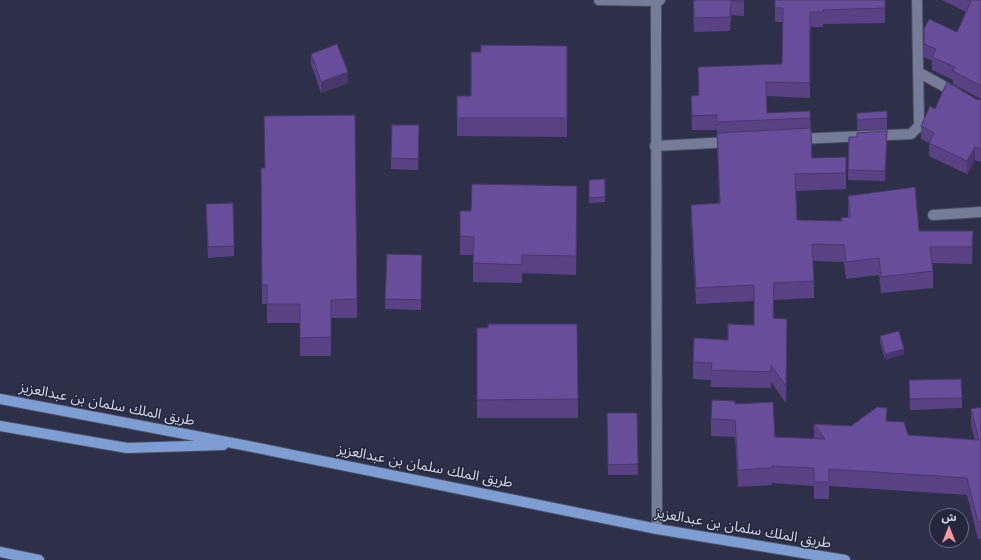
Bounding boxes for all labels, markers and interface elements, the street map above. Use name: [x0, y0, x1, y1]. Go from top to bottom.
street label: طريق الملك سلمان بن عبدالعزيز: [18, 380, 196, 430]
street label: طريق الملك سلمان بن عبدالعزيز: [336, 442, 514, 492]
street label: طريق الملك سلمان بن عبدالعزيز: [654, 505, 832, 553]
north arrow: [929, 508, 969, 548]
text: ش: [941, 509, 957, 525]

